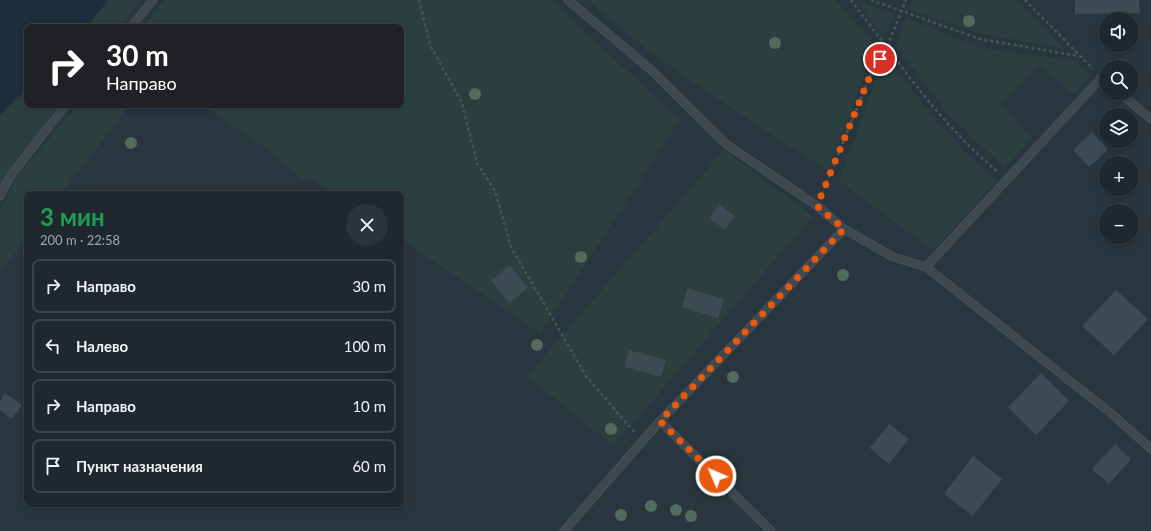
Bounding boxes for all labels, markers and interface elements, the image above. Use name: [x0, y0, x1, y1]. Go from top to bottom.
map controls: [1099, 12, 1139, 244]
button: sound: [1099, 12, 1139, 52]
text: 30 m: [106, 38, 169, 72]
icon: right: [40, 40, 92, 92]
pin: [863, 42, 897, 76]
icon: arrive: [869, 48, 891, 70]
button: search: [1099, 60, 1139, 100]
text: Направо: [106, 72, 177, 94]
button: layers: [1099, 108, 1139, 148]
button: +: [1099, 156, 1139, 196]
text: 3 мин: [40, 202, 105, 231]
button: close: [346, 204, 388, 246]
button: −: [1099, 204, 1139, 244]
text: 200 m · 22:58: [40, 232, 120, 248]
icon: right: [42, 275, 64, 297]
text: Направо: [76, 277, 136, 295]
text: 30 m: [352, 277, 386, 295]
icon: left: [42, 335, 64, 357]
text: Налево: [76, 337, 128, 355]
text: 100 m: [344, 337, 386, 355]
icon: right: [42, 395, 64, 417]
text: Направо: [76, 397, 136, 415]
text: 10 m: [352, 397, 386, 415]
icon: arrive: [42, 455, 64, 477]
position arrow: [695, 455, 737, 497]
text: Пункт назначения: [76, 457, 203, 475]
text: 60 m: [352, 457, 386, 475]

